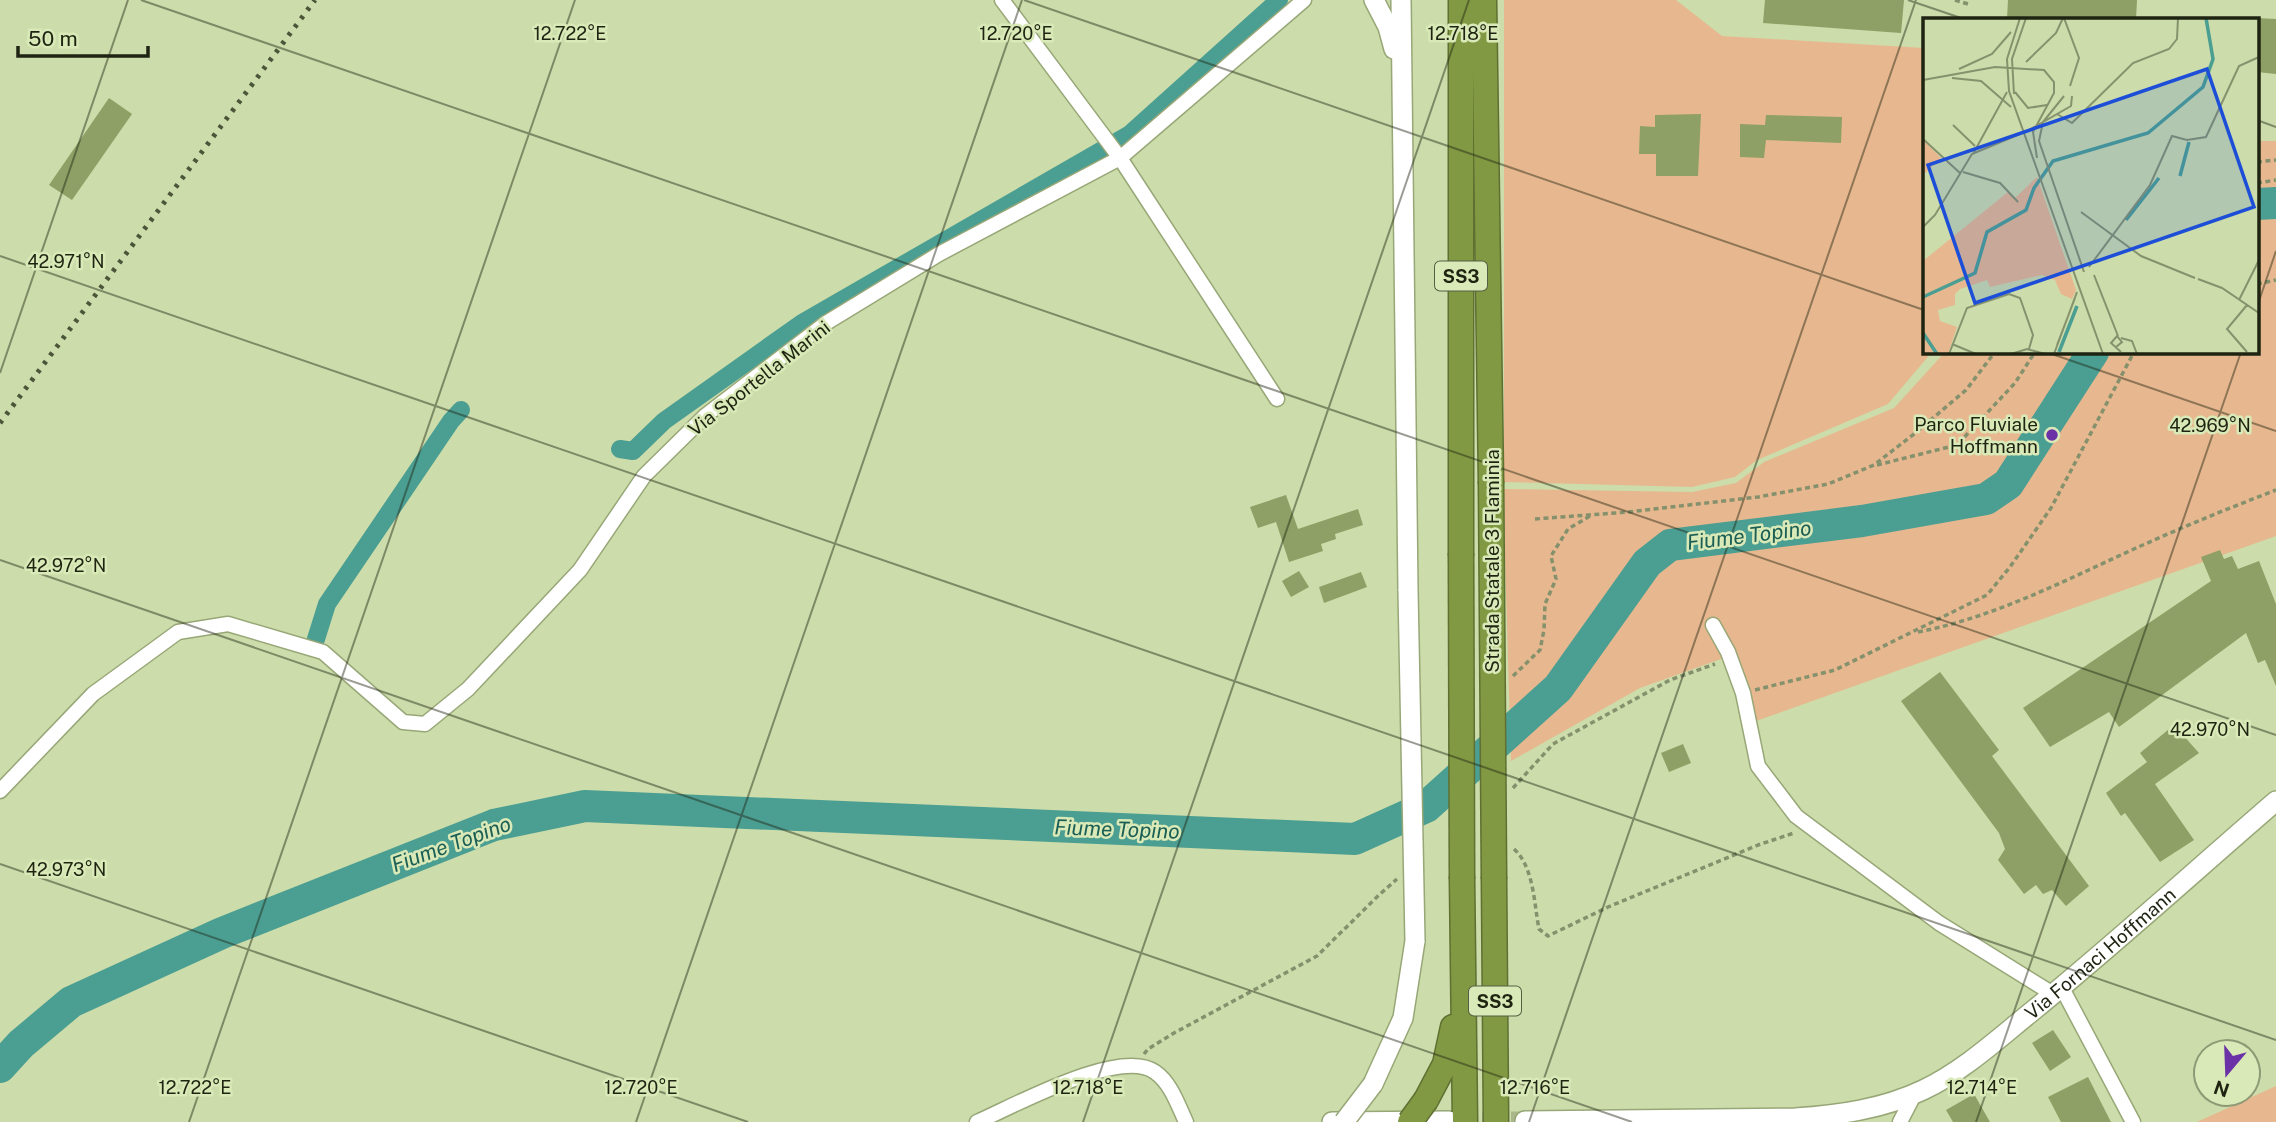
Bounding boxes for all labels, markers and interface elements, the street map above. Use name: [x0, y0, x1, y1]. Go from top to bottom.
scale bar: [18, 14, 147, 58]
inset map: [1923, 18, 2258, 354]
text: 12.722°E: [533, 23, 607, 44]
text: 12.720°E: [979, 23, 1053, 44]
text: 12.718°E: [1428, 23, 1498, 44]
text: 50 m: [28, 26, 78, 51]
text: 42.971°N: [27, 251, 105, 272]
road number: SS3: [1435, 262, 1487, 290]
street label: Via Sportella Marini: [684, 316, 834, 440]
place label: Parco Fluviale Hoffmann: [1914, 413, 2038, 457]
text: 42.969°N: [2169, 415, 2251, 436]
marker: Parco Fluviale Hoffmann: [2044, 427, 2060, 443]
street label: Strada Statale 3 Flaminia: [1481, 449, 1503, 673]
water label: Fiume Topino: [1685, 515, 1813, 555]
text: 42.972°N: [26, 555, 106, 576]
text: 42.970°N: [2170, 719, 2250, 740]
water label: Fiume Topino: [388, 811, 514, 877]
water label: Fiume Topino: [1054, 814, 1180, 844]
text: 42.973°N: [26, 859, 106, 880]
street label: Via Fornaci Hoffmann: [2020, 883, 2180, 1024]
road number: SS3: [1469, 986, 1521, 1016]
north arrow: [2192, 1038, 2262, 1108]
text: N: [2211, 1076, 2232, 1102]
text: 12.722°E: [158, 1077, 232, 1098]
text: 12.720°E: [604, 1077, 678, 1098]
text: 12.718°E: [1053, 1077, 1123, 1098]
text: 12.716°E: [1500, 1077, 1570, 1098]
text: 12.714°E: [1947, 1077, 2017, 1098]

